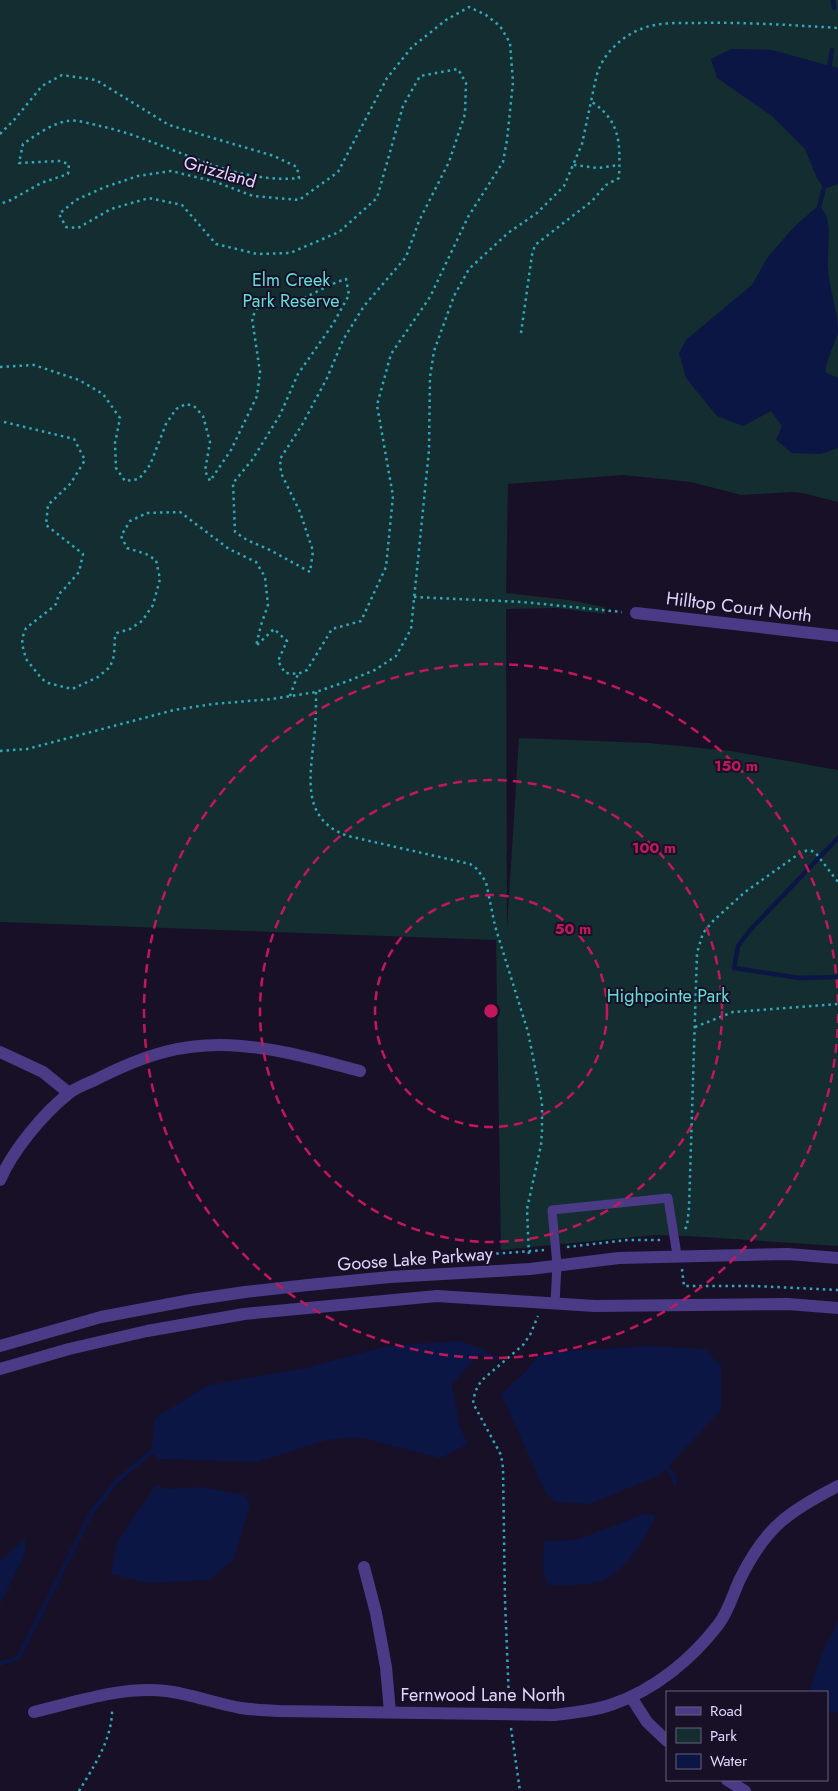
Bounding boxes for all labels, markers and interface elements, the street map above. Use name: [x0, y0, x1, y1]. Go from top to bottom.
street label: Grizzland: [181, 149, 259, 195]
park label: Elm Creek Park Reserve: [243, 267, 339, 314]
street label: Hilltop Court North: [665, 585, 813, 629]
text: 150 m: [714, 755, 758, 777]
text: 100 m: [632, 837, 676, 859]
text: 50 m: [555, 918, 591, 940]
park label: Highpointe Park: [607, 983, 729, 1009]
centre of rings: [482, 1002, 500, 1020]
street label: Goose Lake Parkway: [336, 1241, 494, 1277]
street label: Fernwood Lane North: [400, 1682, 566, 1708]
legend: [666, 1691, 828, 1781]
text: Road: [710, 1700, 742, 1722]
text: Park: [710, 1725, 737, 1747]
text: Water: [710, 1750, 748, 1772]

